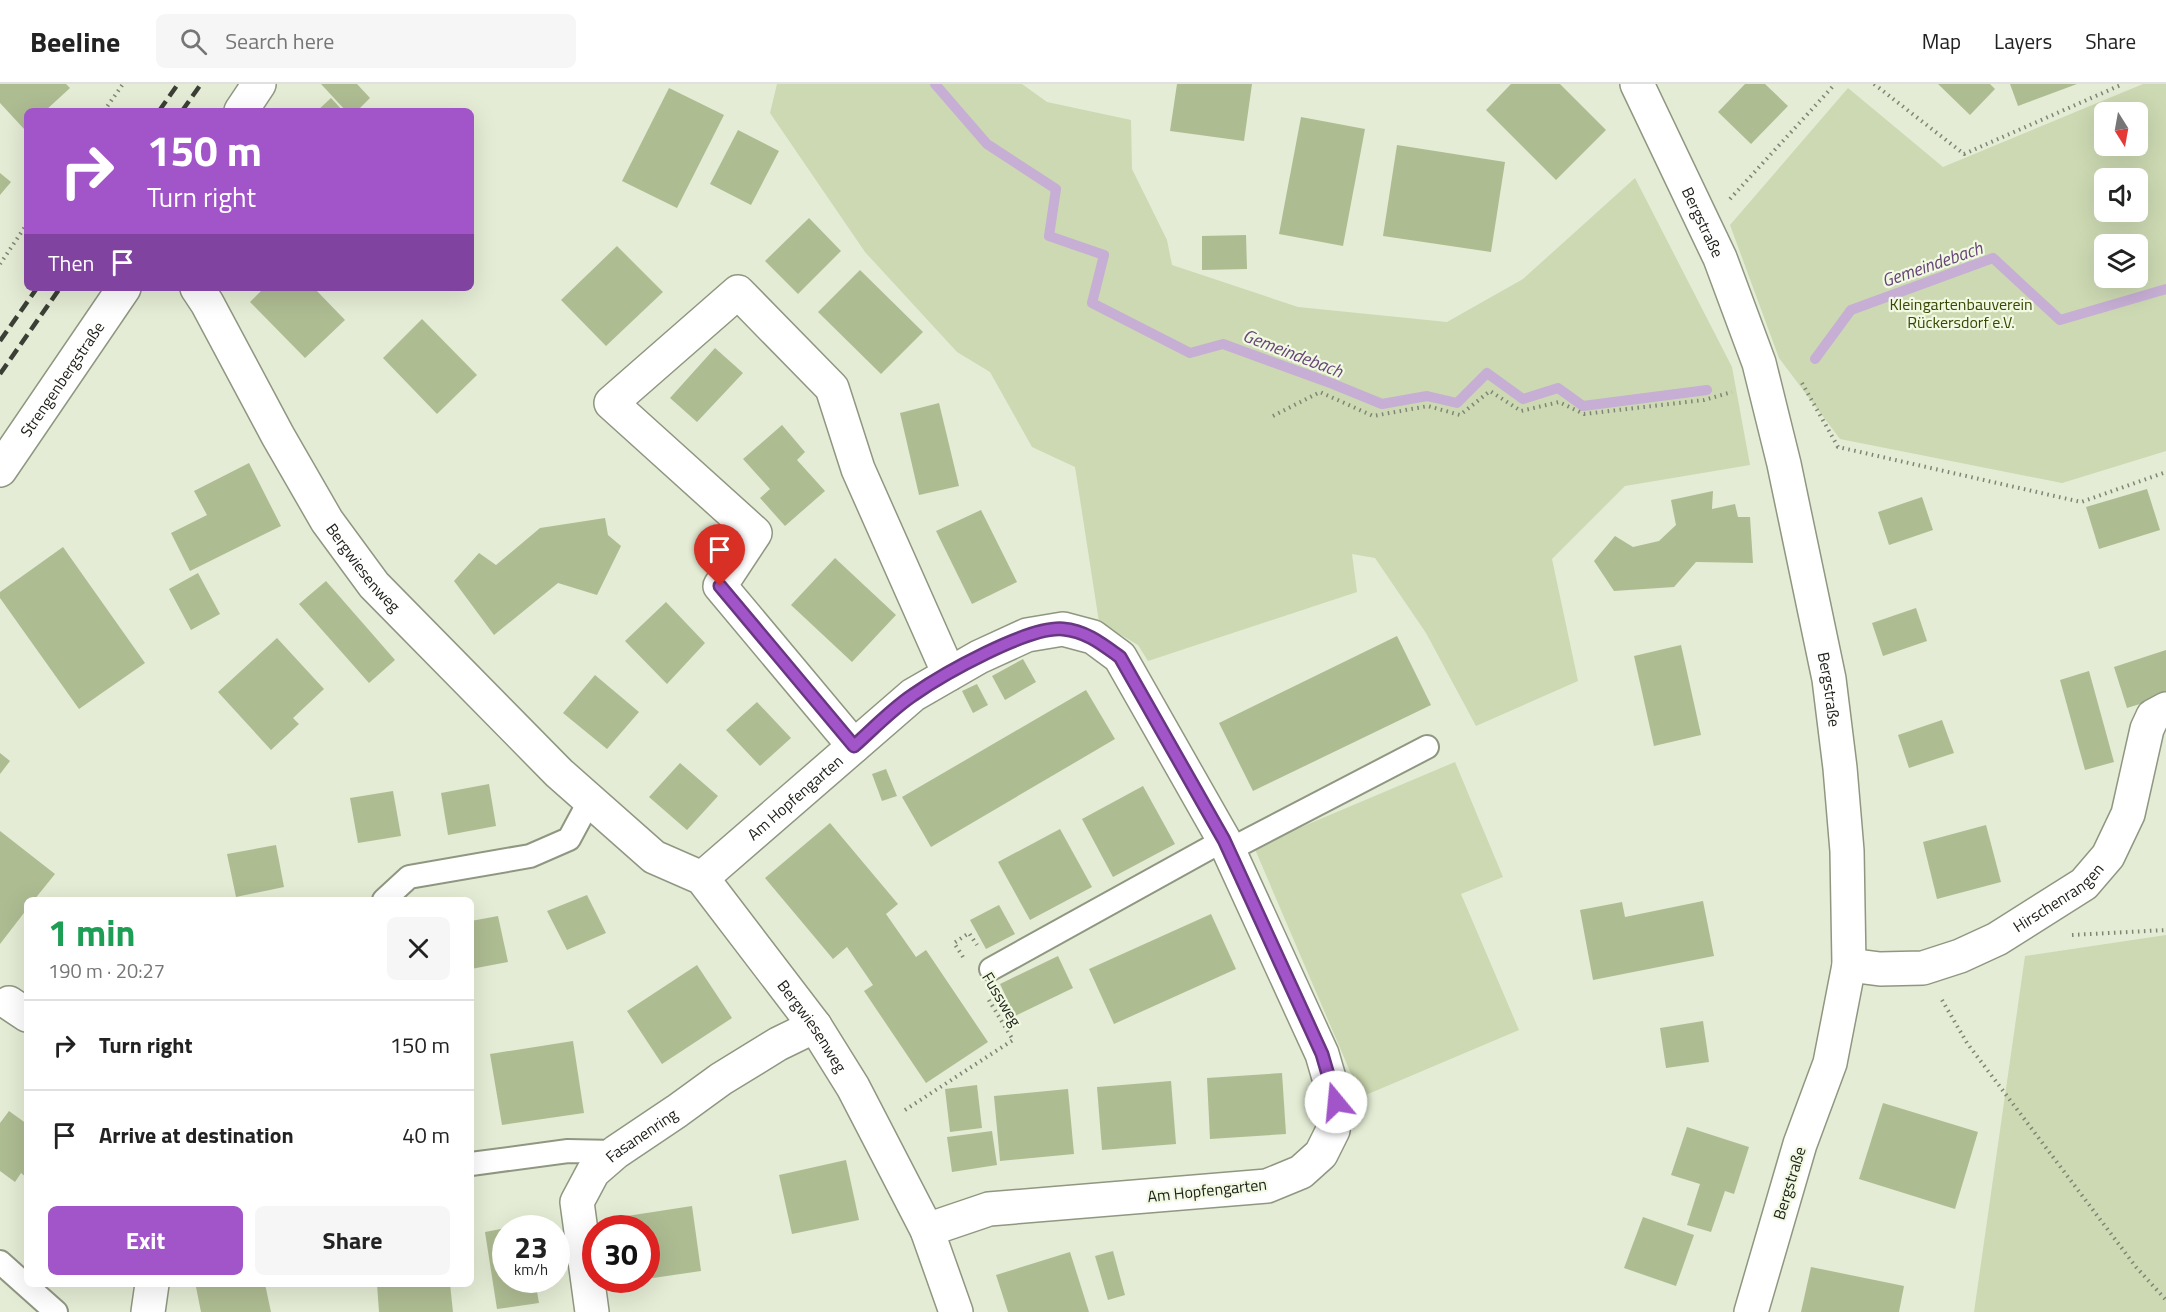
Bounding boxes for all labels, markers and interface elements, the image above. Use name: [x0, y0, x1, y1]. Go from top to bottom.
search box: [156, 14, 576, 68]
text: Beeline: [30, 20, 120, 63]
text: Search here: [225, 24, 334, 58]
icon: search: [177, 25, 210, 58]
text: Map: [1922, 25, 1961, 57]
text: Layers: [1994, 25, 2052, 57]
text: Share: [2085, 25, 2136, 57]
north arrow: [2094, 102, 2148, 156]
map controls: [2094, 102, 2148, 288]
text: 150 m: [147, 118, 262, 182]
icon: right: [48, 132, 126, 210]
button: sound: [2094, 168, 2148, 222]
text: Turn right: [147, 176, 256, 217]
street label: Bergstraße: [1676, 183, 1730, 261]
water label: Gemeindebach: [1878, 234, 1987, 294]
button: layers: [2094, 234, 2148, 288]
text: Then: [48, 246, 94, 280]
icon: arrive: [106, 246, 139, 279]
park label: Kleingartenbauverein Rückersdorf e.V.: [1889, 292, 2033, 334]
street label: Strengenbergstraße: [14, 316, 110, 442]
water label: Gemeindebach: [1239, 322, 1348, 385]
street label: Bergwiesenweg: [320, 518, 406, 617]
pin: [694, 524, 745, 586]
icon: arrive: [703, 533, 736, 566]
street label: Bergstraße: [1812, 650, 1847, 728]
street label: Am Hopfengarten: [742, 749, 848, 846]
street label: Hirschenrangen: [2008, 858, 2109, 938]
text: 1 min: [48, 905, 135, 960]
button: close: [387, 917, 450, 980]
text: 190 m · 20:27: [48, 955, 165, 986]
street label: Fussweg: [976, 967, 1028, 1031]
street label: Bergwiesenweg: [772, 975, 853, 1077]
text: Turn right: [99, 1028, 193, 1062]
text: 150 m: [390, 1028, 450, 1062]
icon: right: [48, 1029, 81, 1062]
position arrow: [1304, 1070, 1368, 1134]
street label: Fasanenring: [600, 1102, 682, 1168]
text: Arrive at destination: [99, 1118, 294, 1152]
text: 40 m: [402, 1118, 450, 1152]
icon: arrive: [48, 1119, 81, 1152]
street label: Bergstraße: [1766, 1143, 1812, 1223]
street label: Am Hopfengarten: [1146, 1172, 1268, 1208]
button: Exit: [48, 1206, 243, 1275]
button: Share: [255, 1206, 450, 1275]
speed limit sign: 30: [582, 1215, 660, 1293]
text: 23: [514, 1224, 548, 1270]
text: km/h: [514, 1258, 548, 1281]

